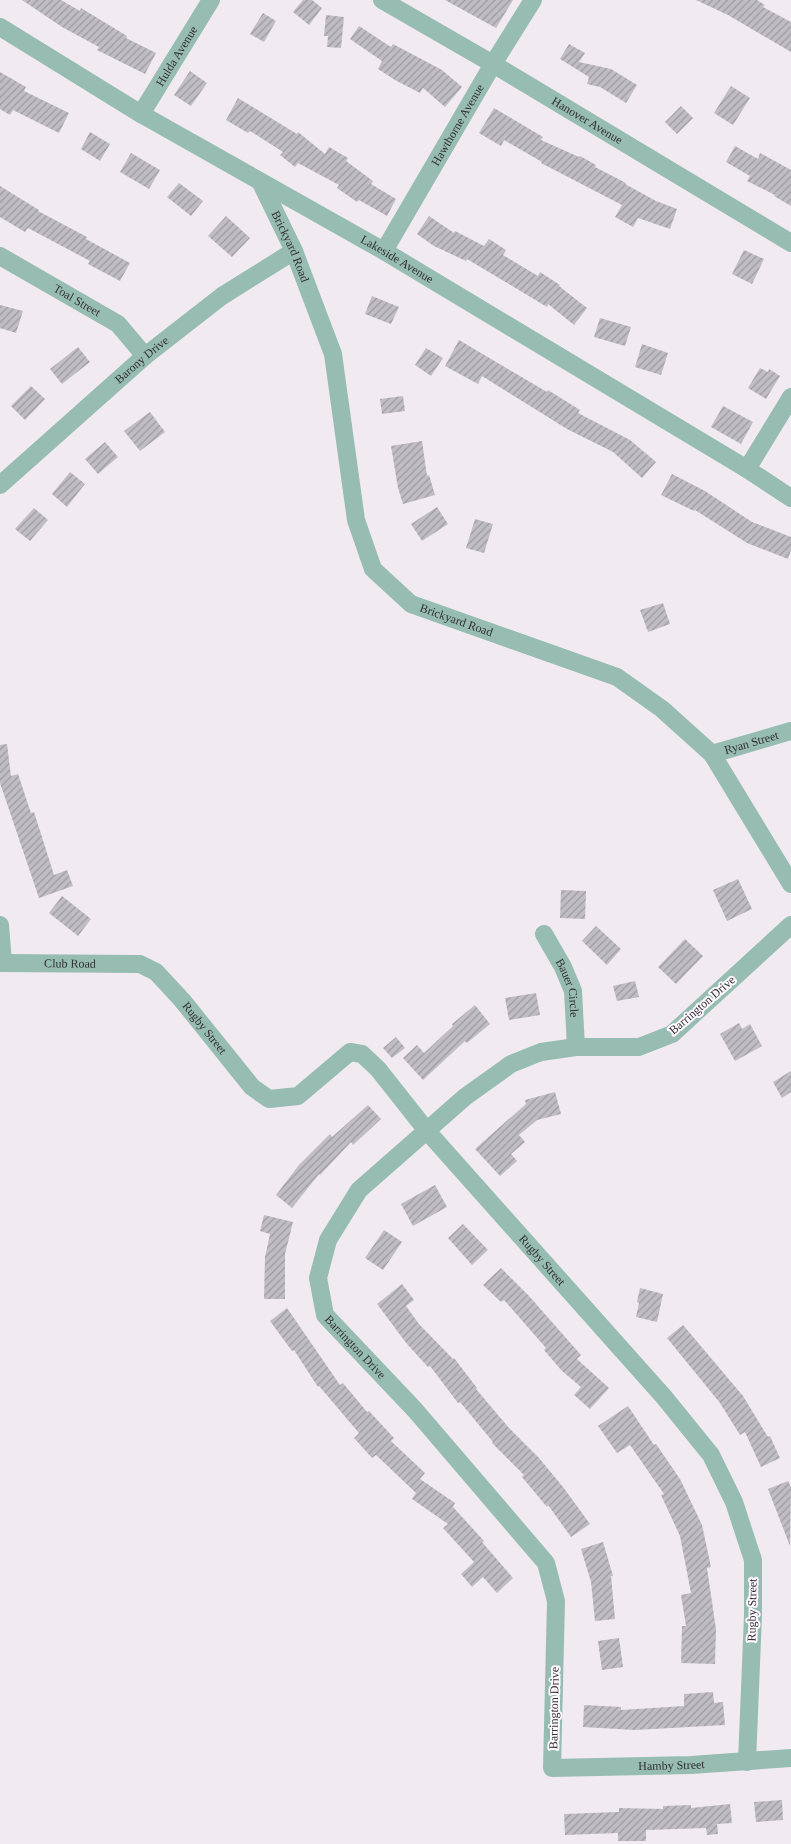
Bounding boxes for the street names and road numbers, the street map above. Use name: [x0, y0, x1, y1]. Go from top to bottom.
street label: Hulda Avenue: [153, 23, 200, 89]
street label: Hawthorne Avenue: [428, 82, 487, 168]
street label: Hanover Avenue: [549, 94, 625, 147]
street label: Brickyard Road: [269, 209, 312, 284]
street label: Lakeside Avenue: [358, 232, 436, 286]
street label: Toal Street: [51, 281, 104, 320]
street label: Barony Drive: [112, 333, 171, 386]
street label: Brickyard Road: [418, 601, 495, 639]
street label: Ryan Street: [723, 728, 781, 757]
street label: Club Road: [44, 956, 96, 971]
street label: Bauer Circle: [553, 956, 581, 1018]
street label: Barrington Drive: [666, 973, 738, 1037]
street label: Rugby Street: [179, 999, 230, 1057]
street label: Rugby Street: [516, 1232, 569, 1289]
street label: Barrington Drive: [322, 1312, 389, 1382]
street label: Rugby Street: [744, 1578, 760, 1642]
street label: Barrington Drive: [546, 1667, 562, 1749]
street label: Hamby Street: [638, 1757, 706, 1773]

